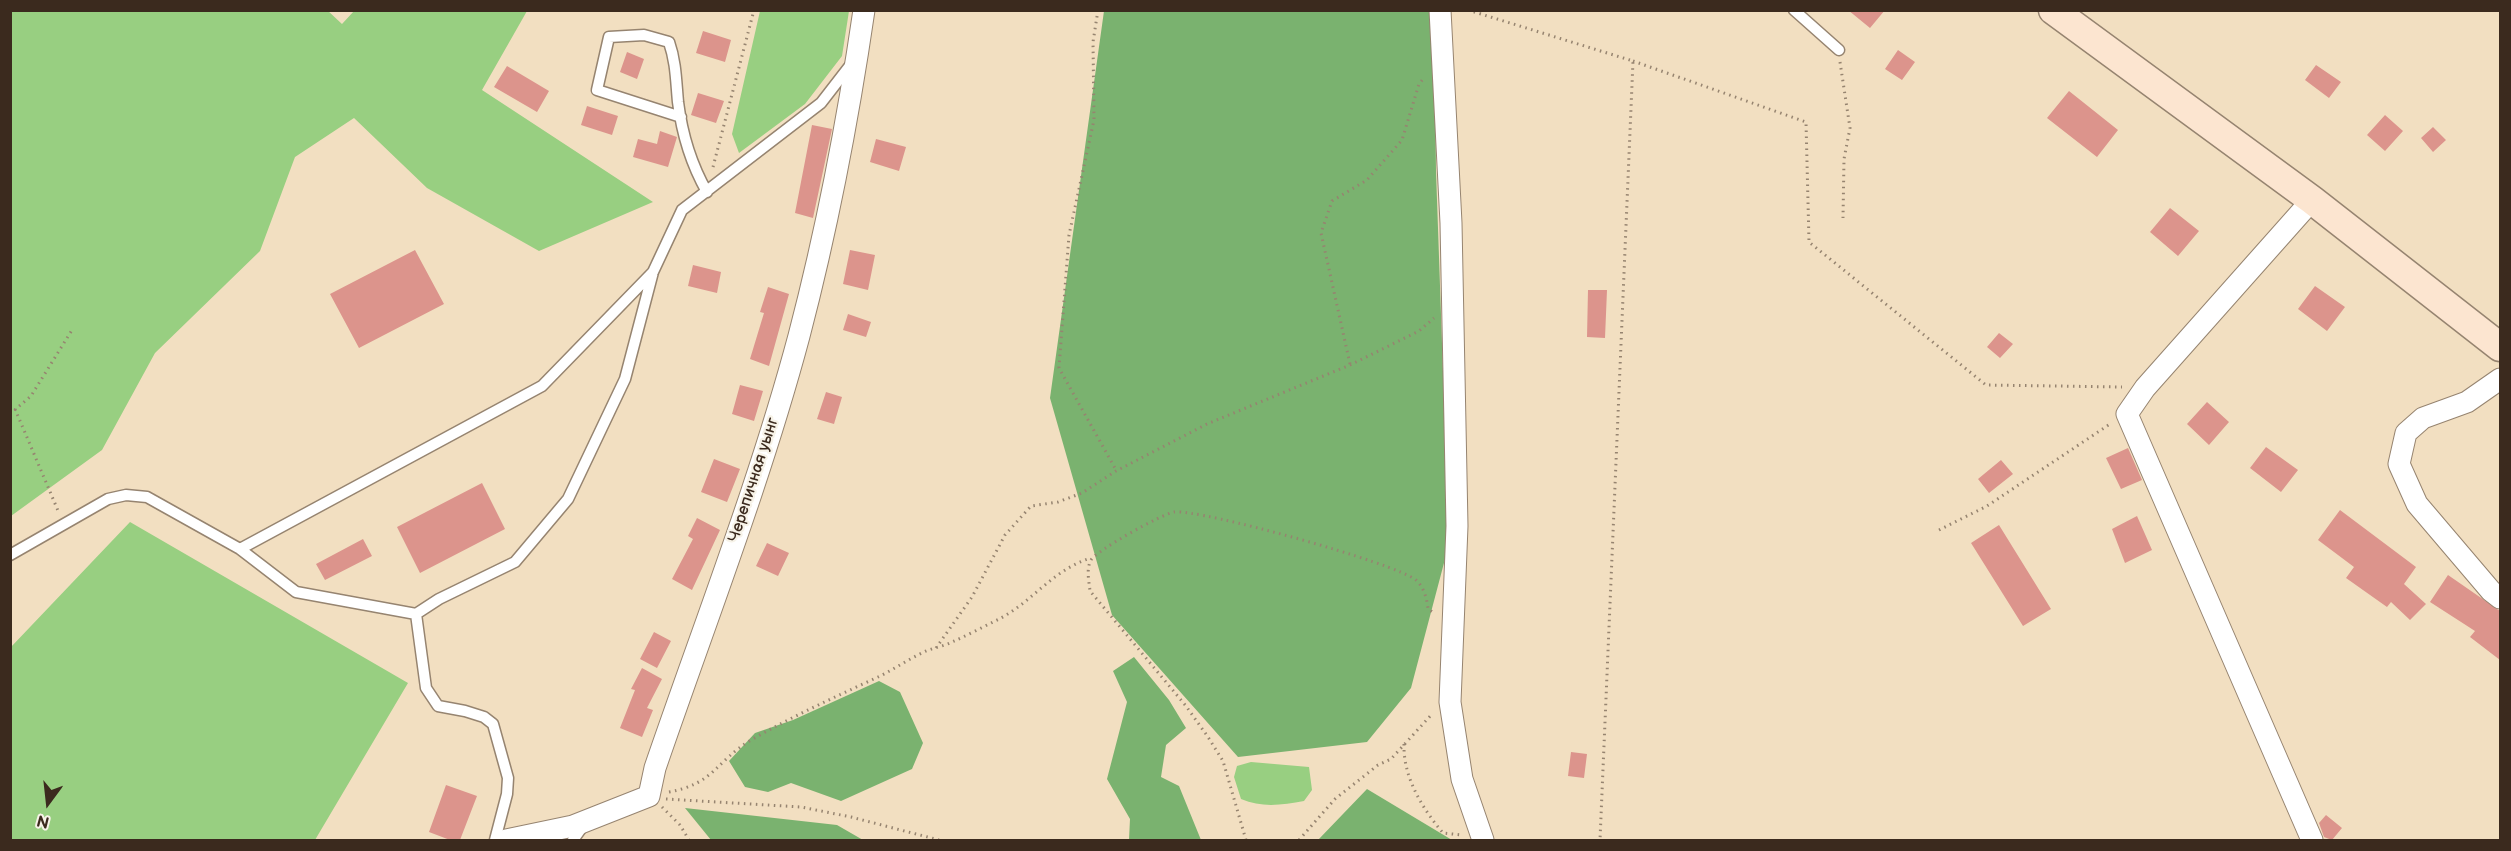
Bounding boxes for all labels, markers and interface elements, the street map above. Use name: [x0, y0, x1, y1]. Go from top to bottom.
street label: Черепичная уынг: [725, 415, 783, 545]
north arrow: [18, 773, 78, 833]
text: N: [35, 810, 51, 832]

